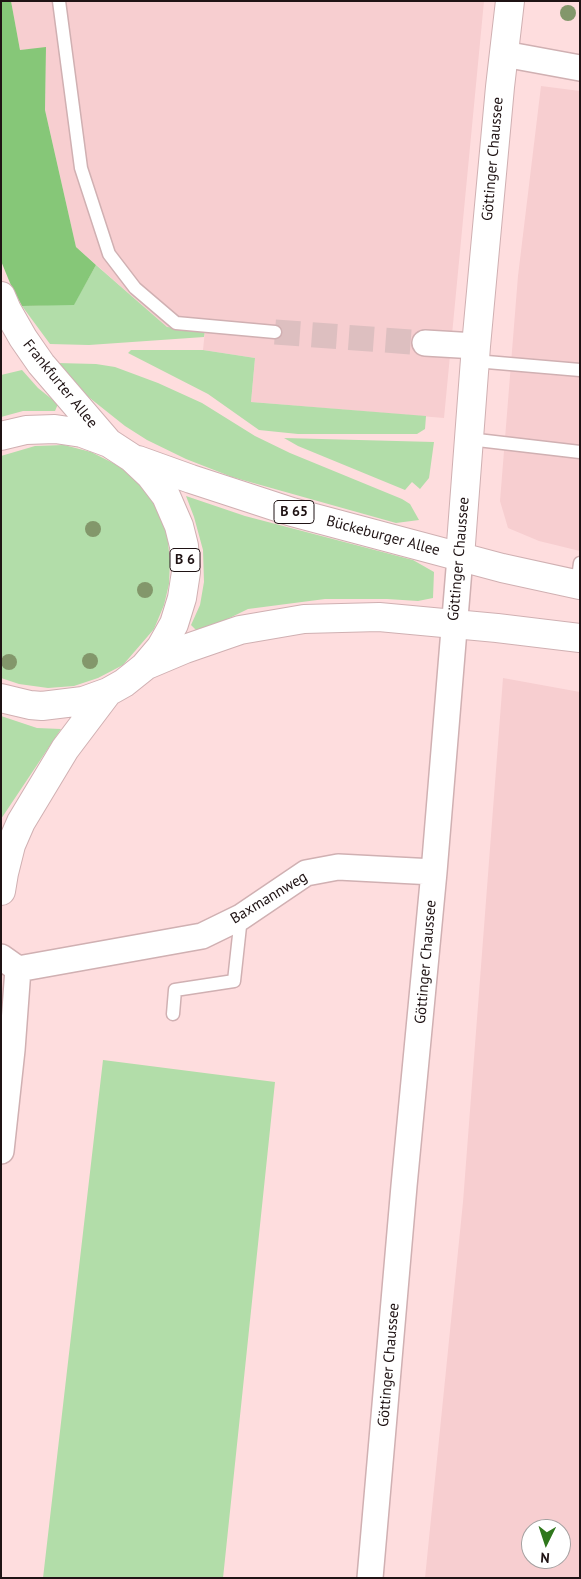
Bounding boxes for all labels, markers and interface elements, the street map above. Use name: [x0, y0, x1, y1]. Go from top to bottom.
street label: Göttinger Chaussee: [479, 96, 507, 222]
street label: Frankfurter Allee: [19, 336, 101, 432]
street label: Göttinger Chaussee: [445, 496, 473, 622]
road number: B 65: [274, 501, 314, 524]
street label: Bückeburger Allee: [324, 512, 442, 560]
road number: B 6: [170, 548, 200, 572]
street label: Baxmannweg: [227, 868, 311, 928]
street label: Göttinger Chaussee: [412, 899, 440, 1025]
street label: Göttinger Chaussee: [375, 1302, 403, 1428]
north arrow: [521, 1519, 571, 1569]
text: N: [540, 1549, 550, 1567]

